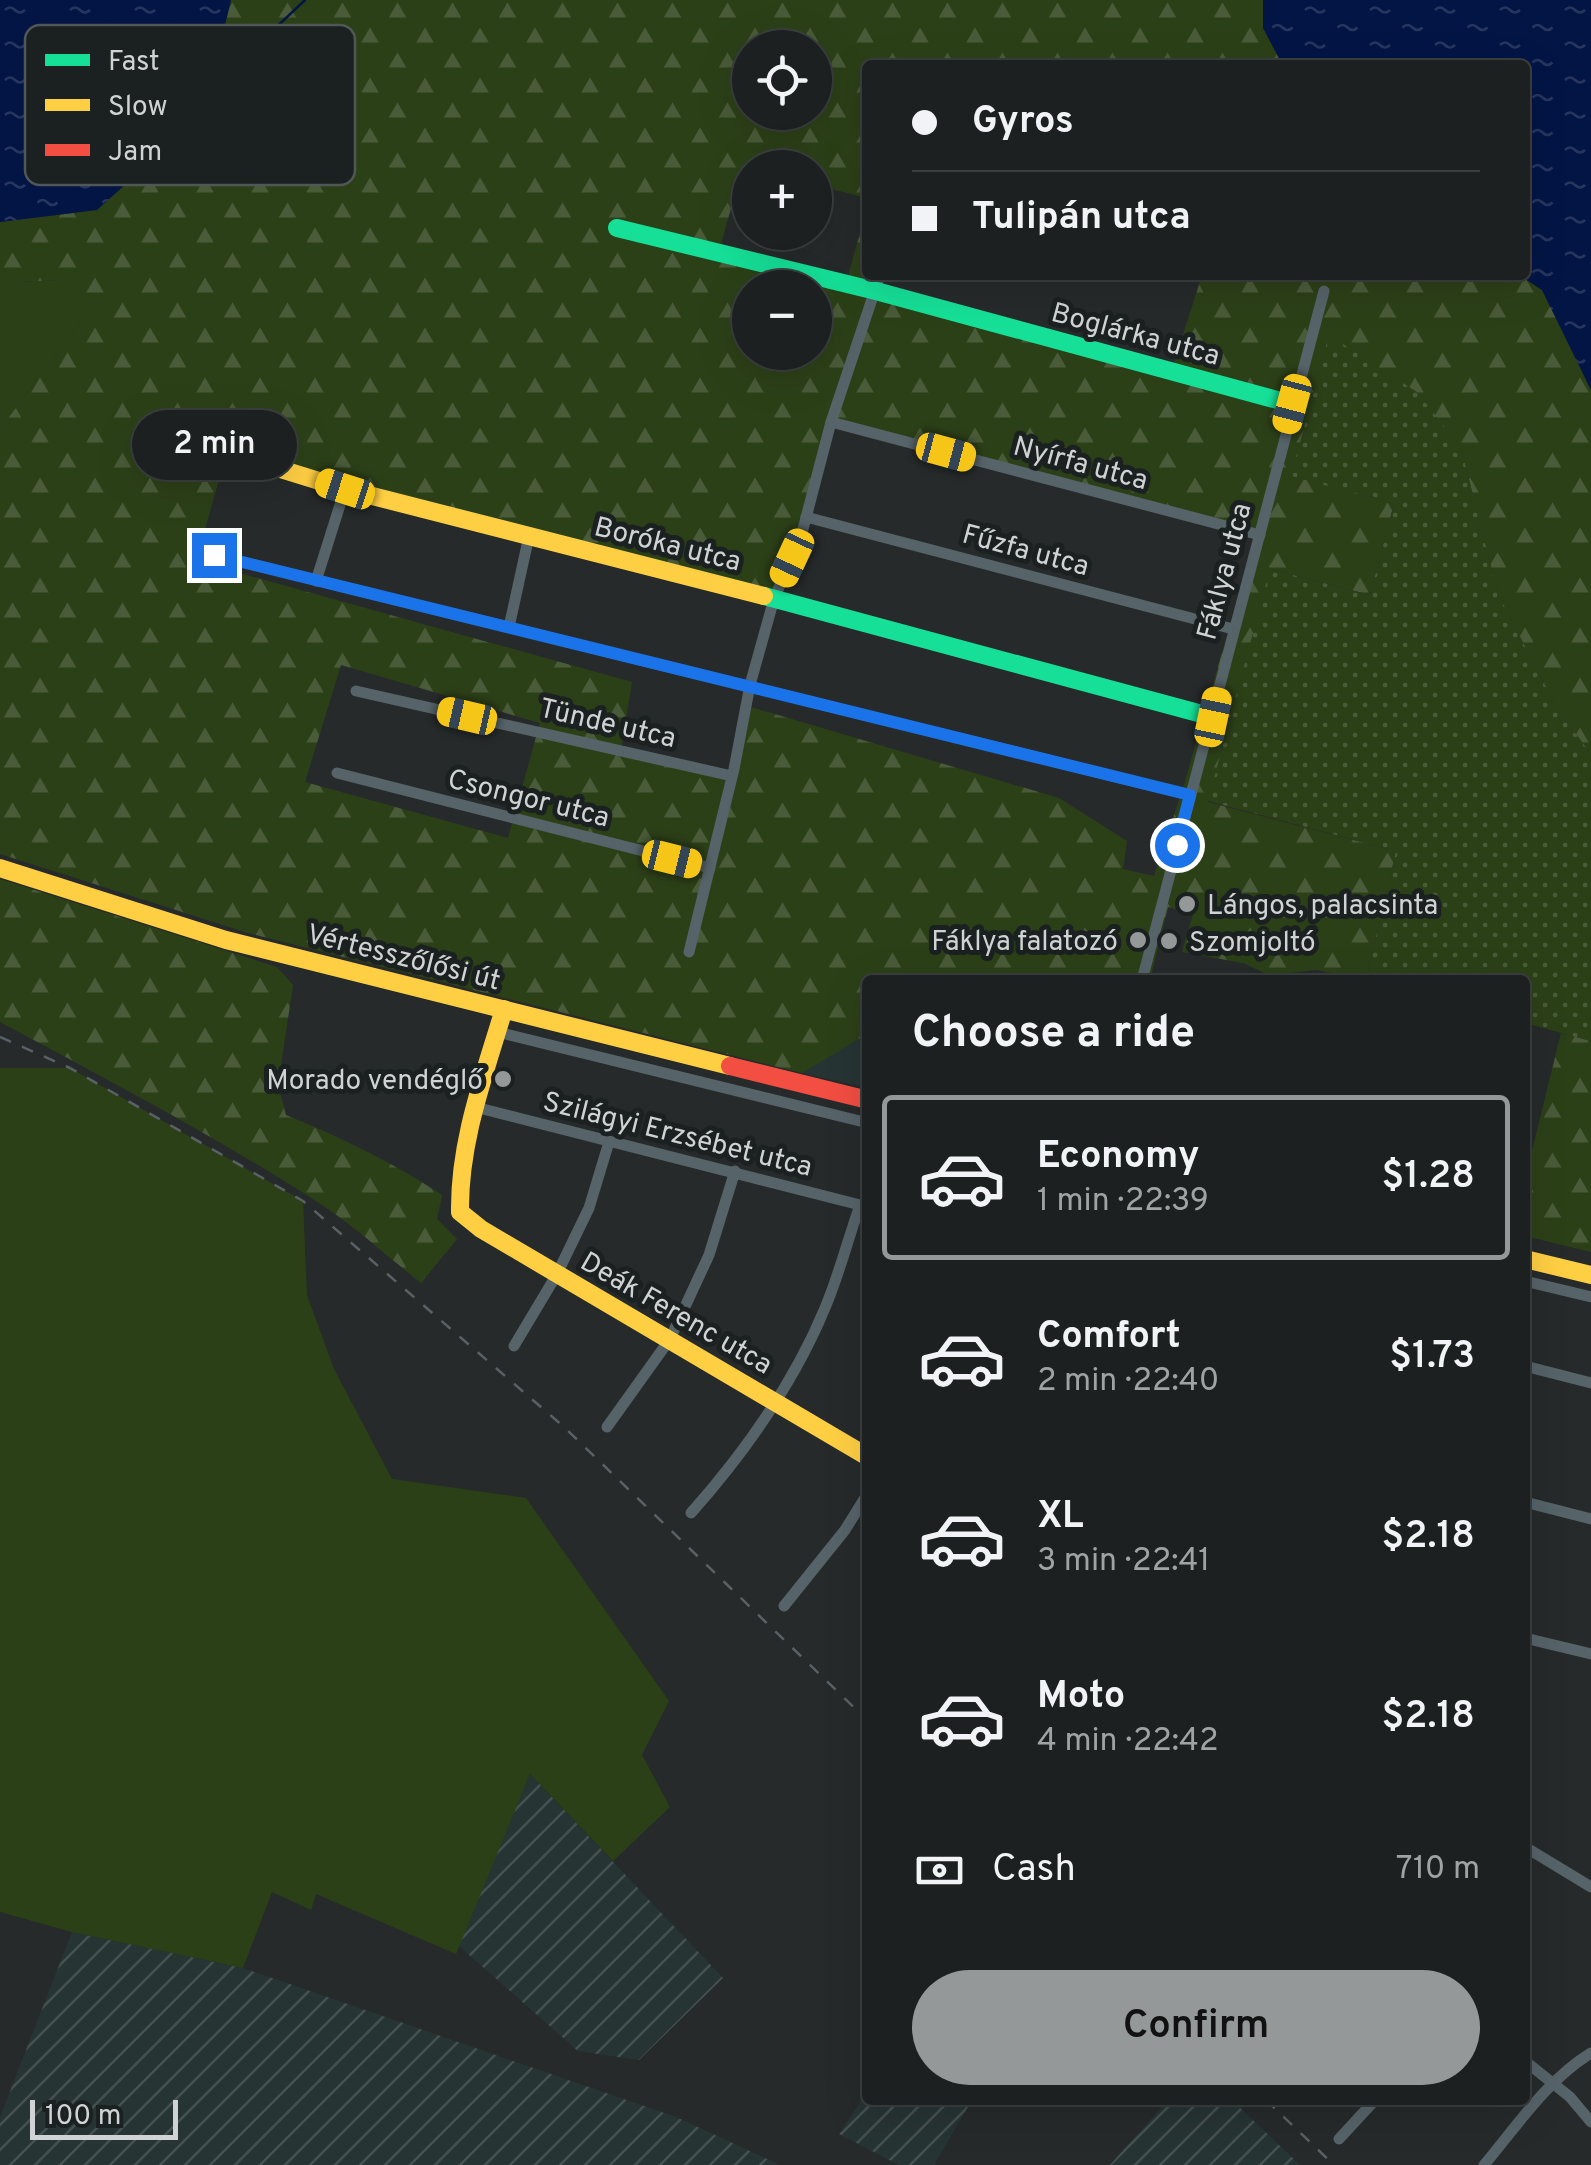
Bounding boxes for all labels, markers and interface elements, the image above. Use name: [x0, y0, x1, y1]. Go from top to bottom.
legend: [25, 25, 355, 185]
map controls: [732, 30, 832, 370]
button: locate: [732, 30, 832, 130]
text: Fast: [108, 45, 160, 81]
text: Slow: [108, 90, 167, 126]
text: Gyros: [972, 98, 1074, 147]
text: Jam: [108, 135, 162, 171]
button: +: [732, 150, 832, 250]
text: Tulipán utca: [972, 194, 1191, 243]
button: −: [732, 270, 832, 370]
street label: Boglárka utca: [1047, 296, 1224, 376]
car: [1270, 371, 1314, 437]
callout: 2 min: [132, 410, 296, 480]
text: 2 min: [173, 425, 256, 465]
car: [913, 430, 979, 474]
street label: Nyírfa utca: [1009, 430, 1152, 500]
car: [312, 465, 378, 513]
street label: Fáklya utca: [1190, 499, 1261, 644]
street label: Boróka utca: [590, 510, 744, 582]
street label: Fűzfa utca: [958, 518, 1093, 586]
car: [766, 524, 818, 592]
route end: [192, 533, 237, 578]
car: [1192, 685, 1234, 749]
street label: Tünde utca: [536, 692, 679, 758]
car: [434, 695, 500, 737]
street label: Csongor utca: [444, 762, 613, 837]
route start: [1155, 823, 1200, 868]
car: [639, 837, 705, 881]
place label: Lángos, palacsinta: [1207, 889, 1438, 925]
marker: Lángos, palacsinta: [1176, 893, 1198, 915]
street label: Vértesszőlősi út: [303, 917, 504, 1000]
place label: Fáklya falatozó: [931, 925, 1118, 961]
place label: Szomjoltó: [1189, 926, 1316, 962]
marker: Fáklya falatozó: [1127, 929, 1149, 951]
marker: Szomjoltó: [1158, 930, 1180, 952]
text: Choose a ride: [912, 1006, 1195, 1063]
place label: Morado vendéglő: [266, 1064, 484, 1100]
marker: Morado vendéglő: [492, 1068, 514, 1090]
street label: Szilágyi Erzsébet utca: [539, 1085, 816, 1187]
icon: car: [917, 1133, 1007, 1223]
text: Economy: [1037, 1133, 1199, 1182]
text: $1.28: [1381, 1153, 1475, 1202]
text: 1 min · 22:39: [1037, 1182, 1209, 1222]
street label: Deák Ferenc utca: [573, 1245, 778, 1384]
icon: car: [917, 1313, 1007, 1403]
text: Comfort: [1037, 1313, 1181, 1362]
text: $1.73: [1389, 1333, 1475, 1382]
text: 2 min · 22:40: [1037, 1362, 1219, 1402]
icon: car: [917, 1493, 1007, 1583]
text: XL: [1037, 1493, 1084, 1542]
text: $2.18: [1381, 1513, 1475, 1562]
text: 3 min · 22:41: [1037, 1542, 1210, 1582]
icon: car: [917, 1673, 1007, 1763]
text: Moto: [1037, 1673, 1125, 1722]
text: $2.18: [1381, 1693, 1475, 1742]
text: 4 min · 22:42: [1037, 1722, 1219, 1762]
icon: cash: [912, 1843, 967, 1898]
text: Cash: [992, 1846, 1076, 1895]
text: 710 m: [1396, 1850, 1480, 1890]
button: Confirm: [912, 1970, 1480, 2085]
scale bar: [30, 2095, 178, 2140]
text: 100 m: [45, 2099, 121, 2135]

